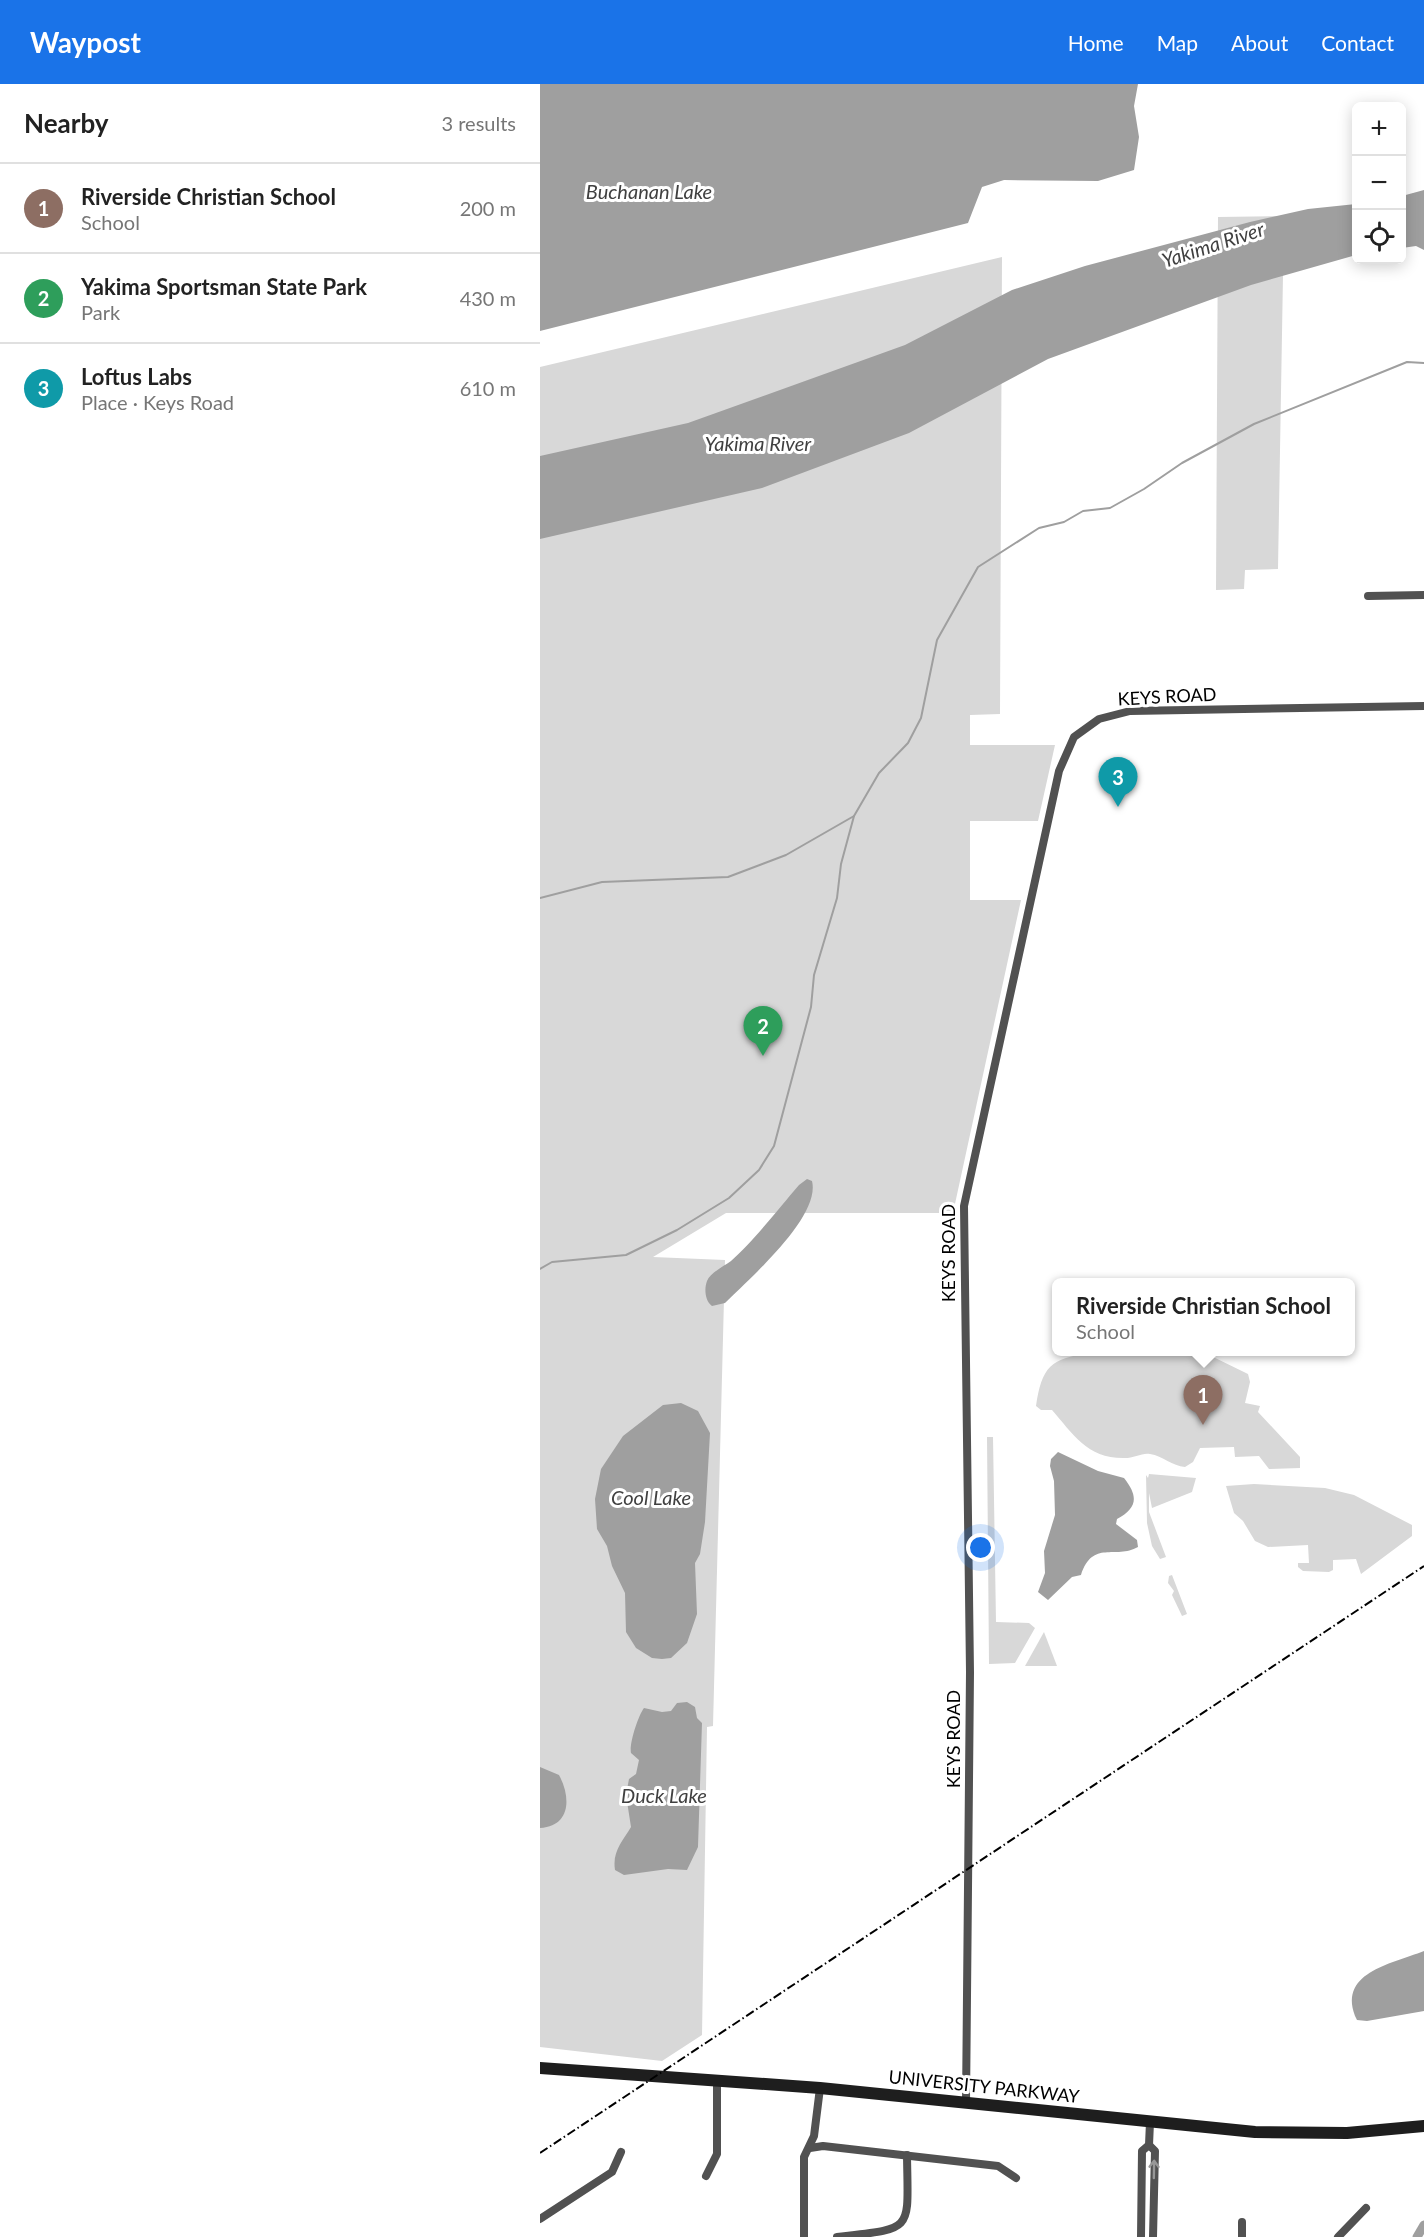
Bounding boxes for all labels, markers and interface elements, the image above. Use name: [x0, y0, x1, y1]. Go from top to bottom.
text: Waypost: [30, 25, 141, 59]
text: Home: [1068, 30, 1124, 55]
text: Map: [1157, 30, 1198, 55]
text: About: [1231, 30, 1288, 55]
text: Contact: [1321, 30, 1394, 55]
map controls: [1352, 102, 1406, 264]
button: +: [1352, 102, 1406, 156]
text: Nearby: [24, 107, 109, 139]
text: 3 results: [441, 111, 516, 135]
button: −: [1352, 156, 1406, 210]
water label: Buchanan Lake: [586, 179, 712, 203]
text: Riverside Christian School: [81, 183, 336, 210]
text: 1: [38, 196, 49, 220]
text: 200 m: [460, 196, 516, 220]
text: School: [81, 210, 140, 234]
button: locate: [1352, 210, 1406, 264]
water label: Yakima River: [1158, 216, 1268, 272]
text: Yakima Sportsman State Park: [81, 273, 367, 300]
text: 2: [38, 286, 49, 310]
text: 430 m: [460, 286, 516, 310]
text: Park: [81, 300, 120, 324]
text: Loftus Labs: [81, 363, 192, 390]
text: 3: [38, 376, 49, 400]
text: 610 m: [460, 376, 516, 400]
text: Place · Keys Road: [81, 390, 234, 414]
water label: Yakima River: [705, 431, 812, 455]
street label: KEYS ROAD: [1117, 682, 1217, 710]
pin: 3: [1098, 758, 1138, 807]
pin: 2: [744, 1006, 782, 1056]
street label: KEYS ROAD: [937, 1204, 959, 1302]
popup: [1052, 1278, 1355, 1356]
text: Riverside Christian School: [1076, 1292, 1331, 1319]
text: School: [1076, 1319, 1135, 1343]
pin: 1: [1184, 1376, 1222, 1425]
water label: Cool Lake: [611, 1485, 691, 1509]
your location: [966, 1533, 995, 1562]
street label: KEYS ROAD: [942, 1690, 964, 1788]
water label: Duck Lake: [621, 1783, 707, 1807]
street label: UNIVERSITY PARKWAY: [888, 2065, 1081, 2107]
one-way arrow: [1149, 2159, 1160, 2179]

